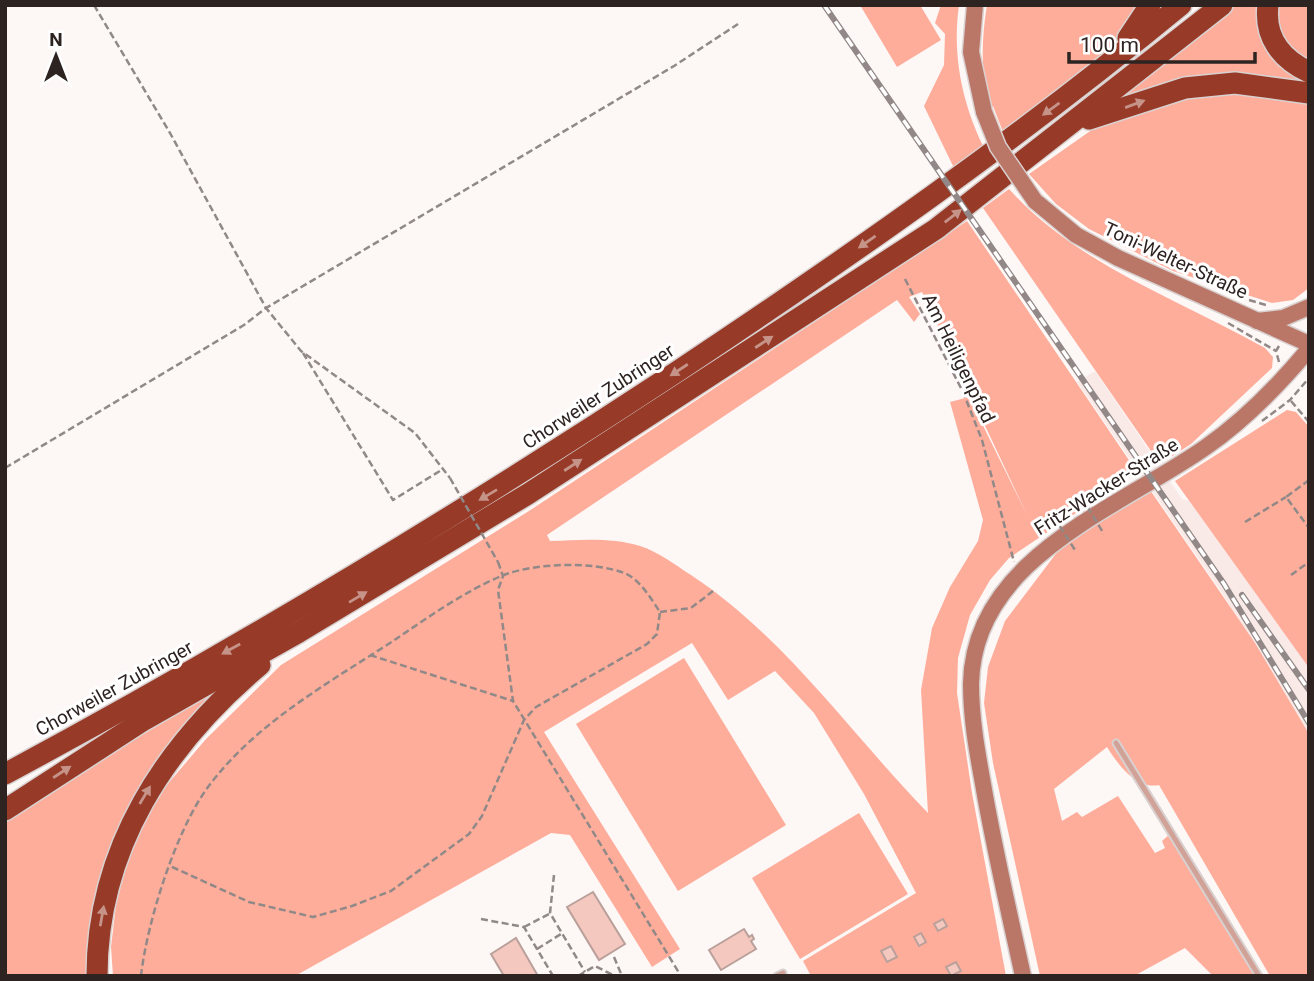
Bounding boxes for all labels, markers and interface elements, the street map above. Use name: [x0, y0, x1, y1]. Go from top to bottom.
north arrow: [21, 21, 91, 91]
scale bar: [1069, 21, 1254, 65]
text: N: [49, 28, 63, 51]
text: 100 m: [1080, 33, 1139, 57]
one-way arrow: [1125, 98, 1146, 109]
one-way arrow: [1042, 102, 1060, 116]
one-way arrow: [944, 209, 962, 224]
street label: Toni-Welter-Straße: [1100, 217, 1251, 304]
one-way arrow: [858, 235, 876, 249]
street label: Am Heiligenpfad: [917, 290, 1000, 427]
one-way arrow: [754, 336, 774, 349]
street label: Chorweiler Zubringer: [518, 338, 679, 454]
one-way arrow: [669, 363, 688, 376]
street label: Fritz-Wacker-Straße: [1030, 433, 1183, 540]
one-way arrow: [563, 459, 582, 472]
one-way arrow: [479, 488, 498, 501]
one-way arrow: [348, 590, 367, 603]
street label: Chorweiler Zubringer: [32, 635, 197, 741]
one-way arrow: [222, 643, 241, 655]
one-way arrow: [52, 765, 72, 778]
one-way arrow: [139, 786, 152, 805]
one-way arrow: [97, 904, 108, 926]

